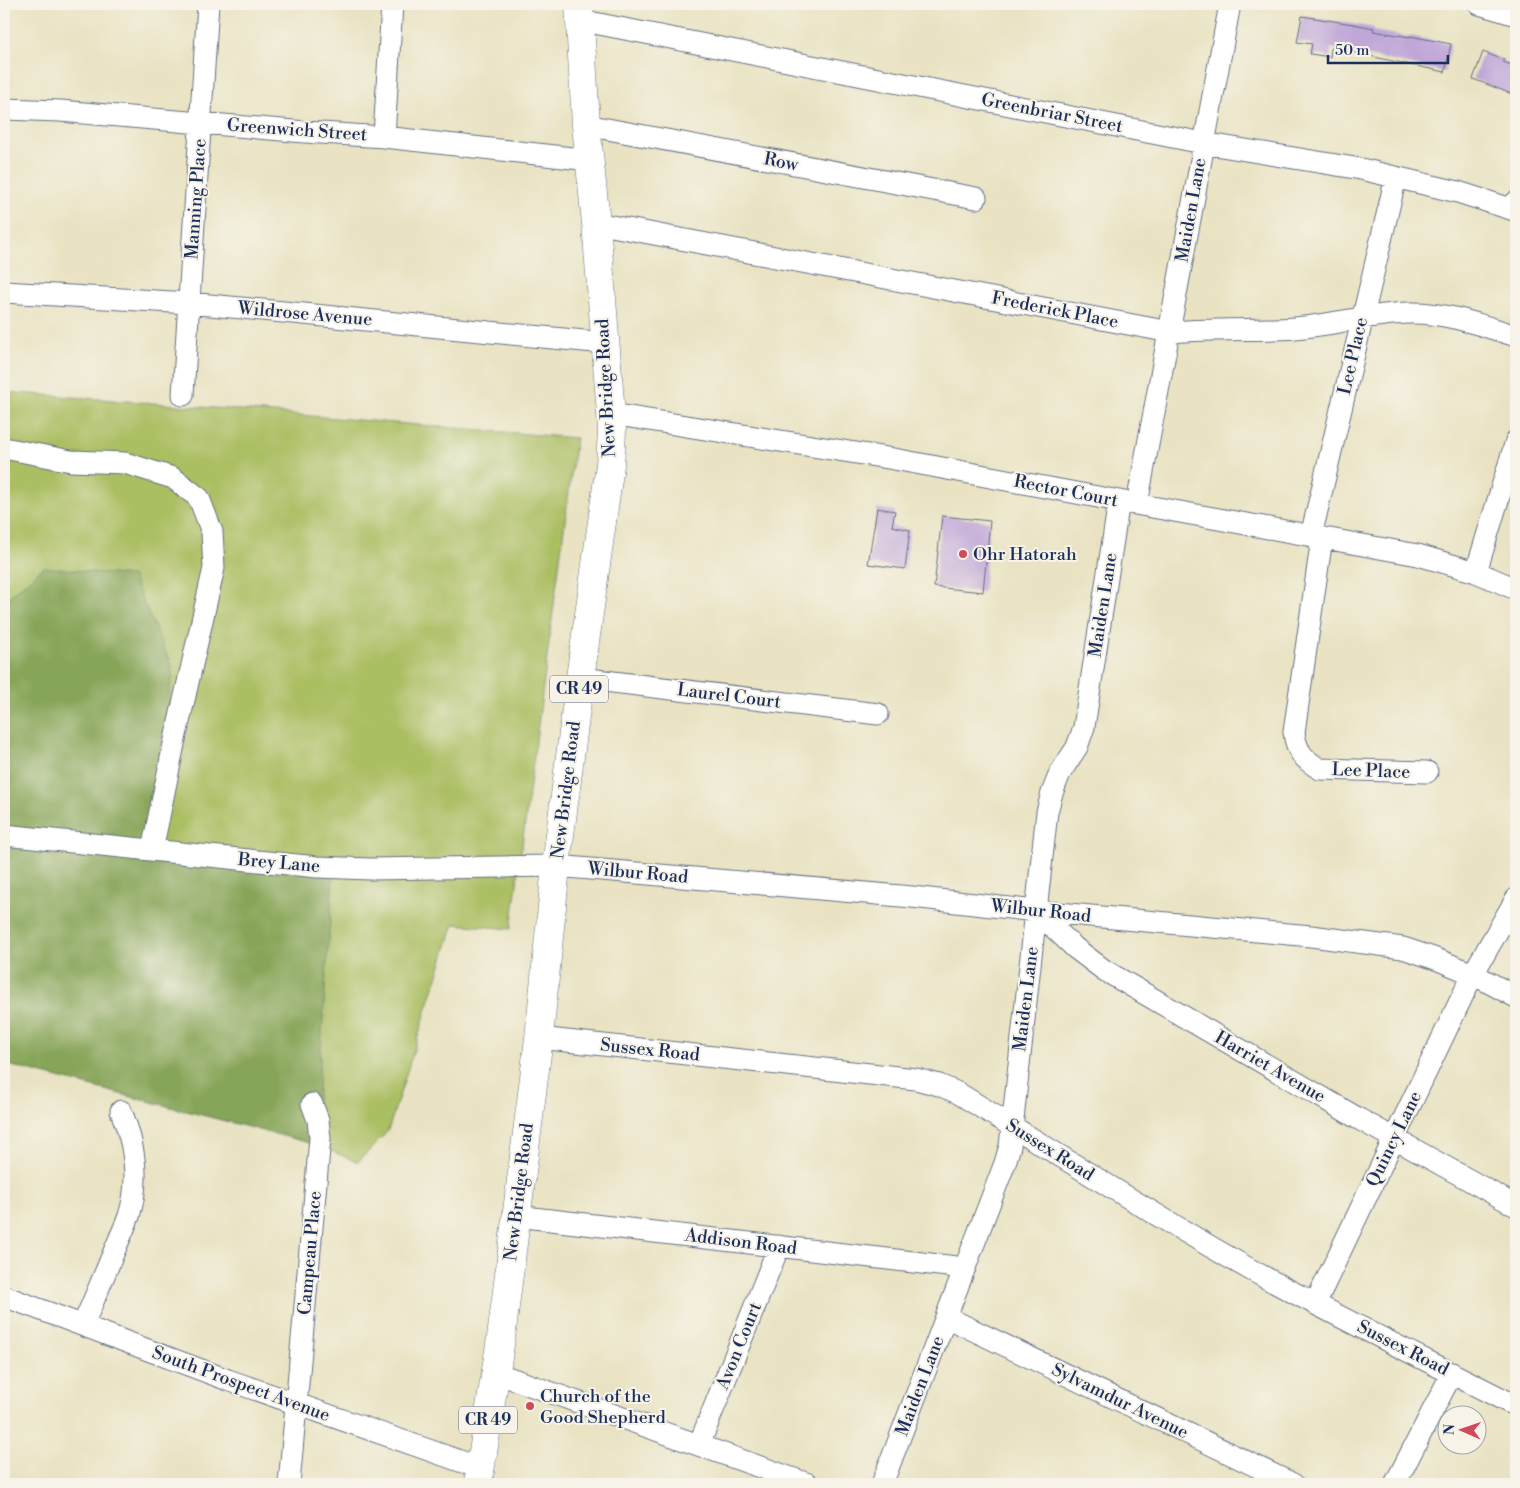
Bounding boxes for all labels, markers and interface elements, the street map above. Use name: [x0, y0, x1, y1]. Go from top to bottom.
scale bar: [1328, 32, 1448, 64]
text: 50 m: [1335, 41, 1369, 60]
street label: Greenbriar Street: [979, 88, 1125, 138]
street label: Greenwich Street: [226, 114, 368, 146]
street label: Manning Place: [180, 138, 212, 260]
street label: Row: [762, 147, 801, 177]
street label: Maiden Lane: [1171, 156, 1211, 264]
street label: Frederick Place: [990, 286, 1120, 334]
street label: Wildrose Avenue: [236, 297, 373, 331]
street label: Lee Place: [1333, 315, 1373, 397]
street label: New Bridge Road: [591, 317, 621, 458]
street label: Rector Court: [1012, 470, 1121, 512]
place label: Ohr Hatorah: [973, 543, 1077, 566]
marker: Ohr Hatorah: [957, 548, 969, 560]
street label: Maiden Lane: [1083, 551, 1123, 659]
road number: CR 49: [550, 676, 608, 702]
street label: Laurel Court: [676, 678, 783, 714]
street label: New Bridge Road: [546, 719, 586, 860]
street label: Lee Place: [1331, 758, 1411, 784]
street label: Brey Lane: [236, 848, 321, 878]
street label: Wilbur Road: [586, 857, 690, 889]
street label: Wilbur Road: [989, 894, 1093, 928]
street label: Maiden Lane: [1008, 945, 1044, 1053]
street label: Harriet Avenue: [1210, 1026, 1330, 1108]
street label: Sussex Road: [599, 1033, 702, 1067]
street label: Quincy Lane: [1361, 1087, 1427, 1191]
street label: Sussex Road: [1002, 1114, 1099, 1187]
street label: New Bridge Road: [499, 1121, 539, 1262]
street label: Campeau Place: [293, 1190, 327, 1316]
street label: Addison Road: [683, 1224, 799, 1260]
street label: Avon Court: [711, 1298, 767, 1394]
street label: Sussex Road: [1353, 1315, 1453, 1381]
street label: Maiden Lane: [890, 1333, 950, 1439]
street label: South Prospect Avenue: [149, 1341, 333, 1427]
street label: Sylvamdur Avenue: [1048, 1358, 1192, 1444]
place label: Church of the Good Shepherd: [540, 1385, 666, 1429]
marker: Church of the Good Shepherd: [524, 1400, 536, 1412]
road number: CR 49: [459, 1406, 517, 1434]
north arrow: [1438, 1406, 1488, 1456]
text: N: [1441, 1424, 1459, 1435]

